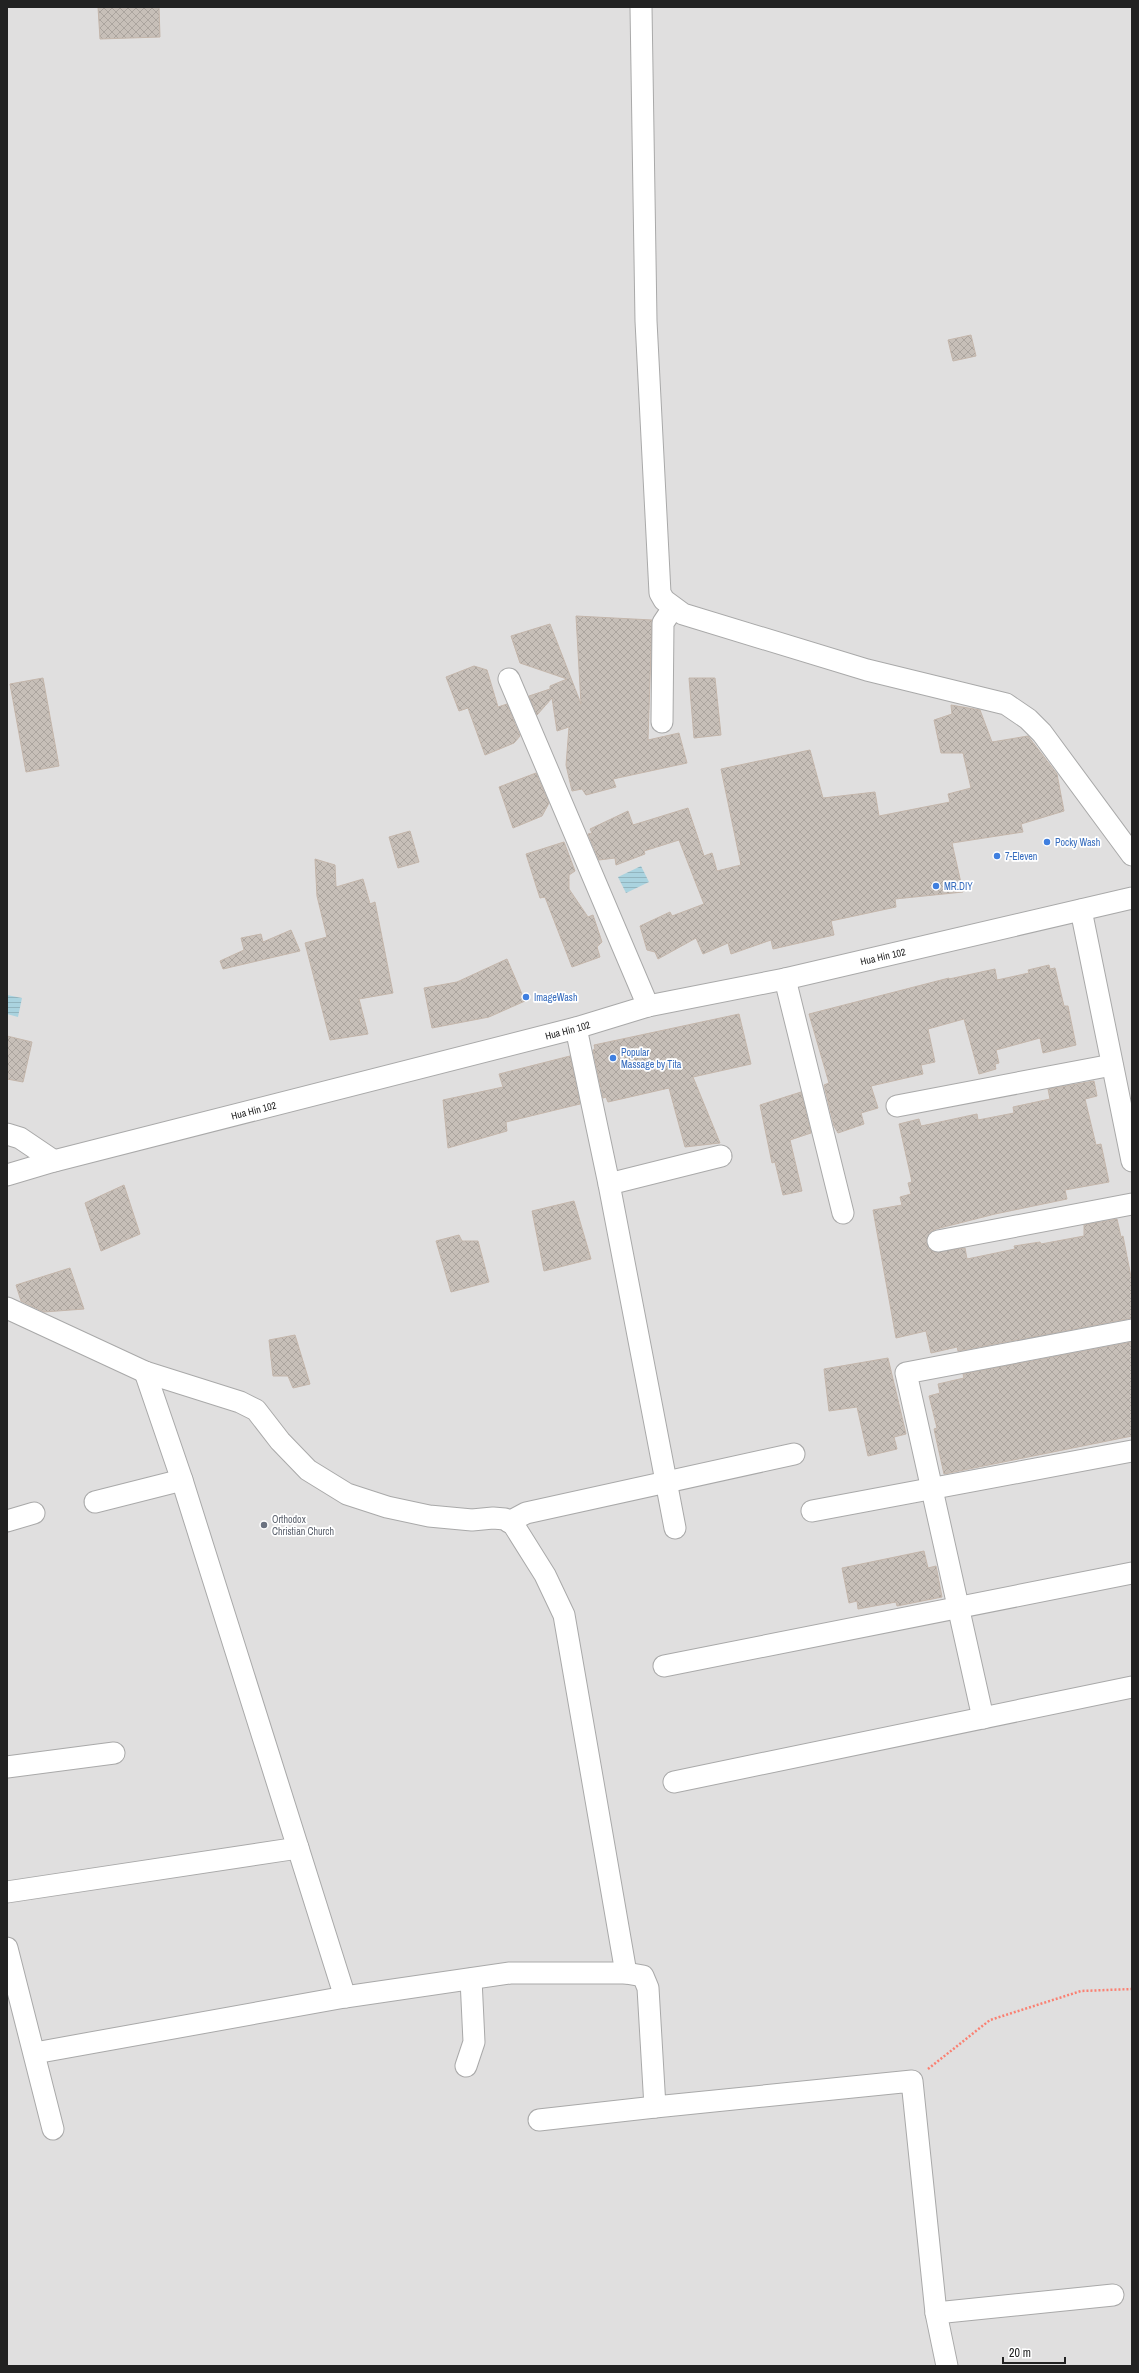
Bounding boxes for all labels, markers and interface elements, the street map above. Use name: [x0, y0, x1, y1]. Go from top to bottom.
place label: Pocky Wash: [1055, 836, 1100, 849]
marker: Pocky Wash: [1042, 837, 1052, 847]
place label: 7-Eleven: [1005, 850, 1037, 863]
marker: 7-Eleven: [992, 851, 1002, 861]
place label: MR.DIY: [944, 880, 973, 893]
marker: MR.DIY: [931, 881, 941, 891]
street label: Hua Hin 102: [859, 945, 907, 968]
place label: ImageWash: [534, 991, 577, 1004]
marker: ImageWash: [521, 992, 531, 1002]
street label: Hua Hin 102: [544, 1017, 592, 1042]
place label: Popular Massage by Tita: [621, 1046, 682, 1071]
marker: Popular Massage by Tita: [608, 1053, 618, 1063]
street label: Hua Hin 102: [230, 1098, 278, 1122]
place label: Orthodox Christian Church: [272, 1513, 334, 1538]
marker: Orthodox Christian Church: [259, 1520, 269, 1530]
scale bar: [1003, 2339, 1065, 2365]
text: 20 m: [1009, 2345, 1031, 2361]

